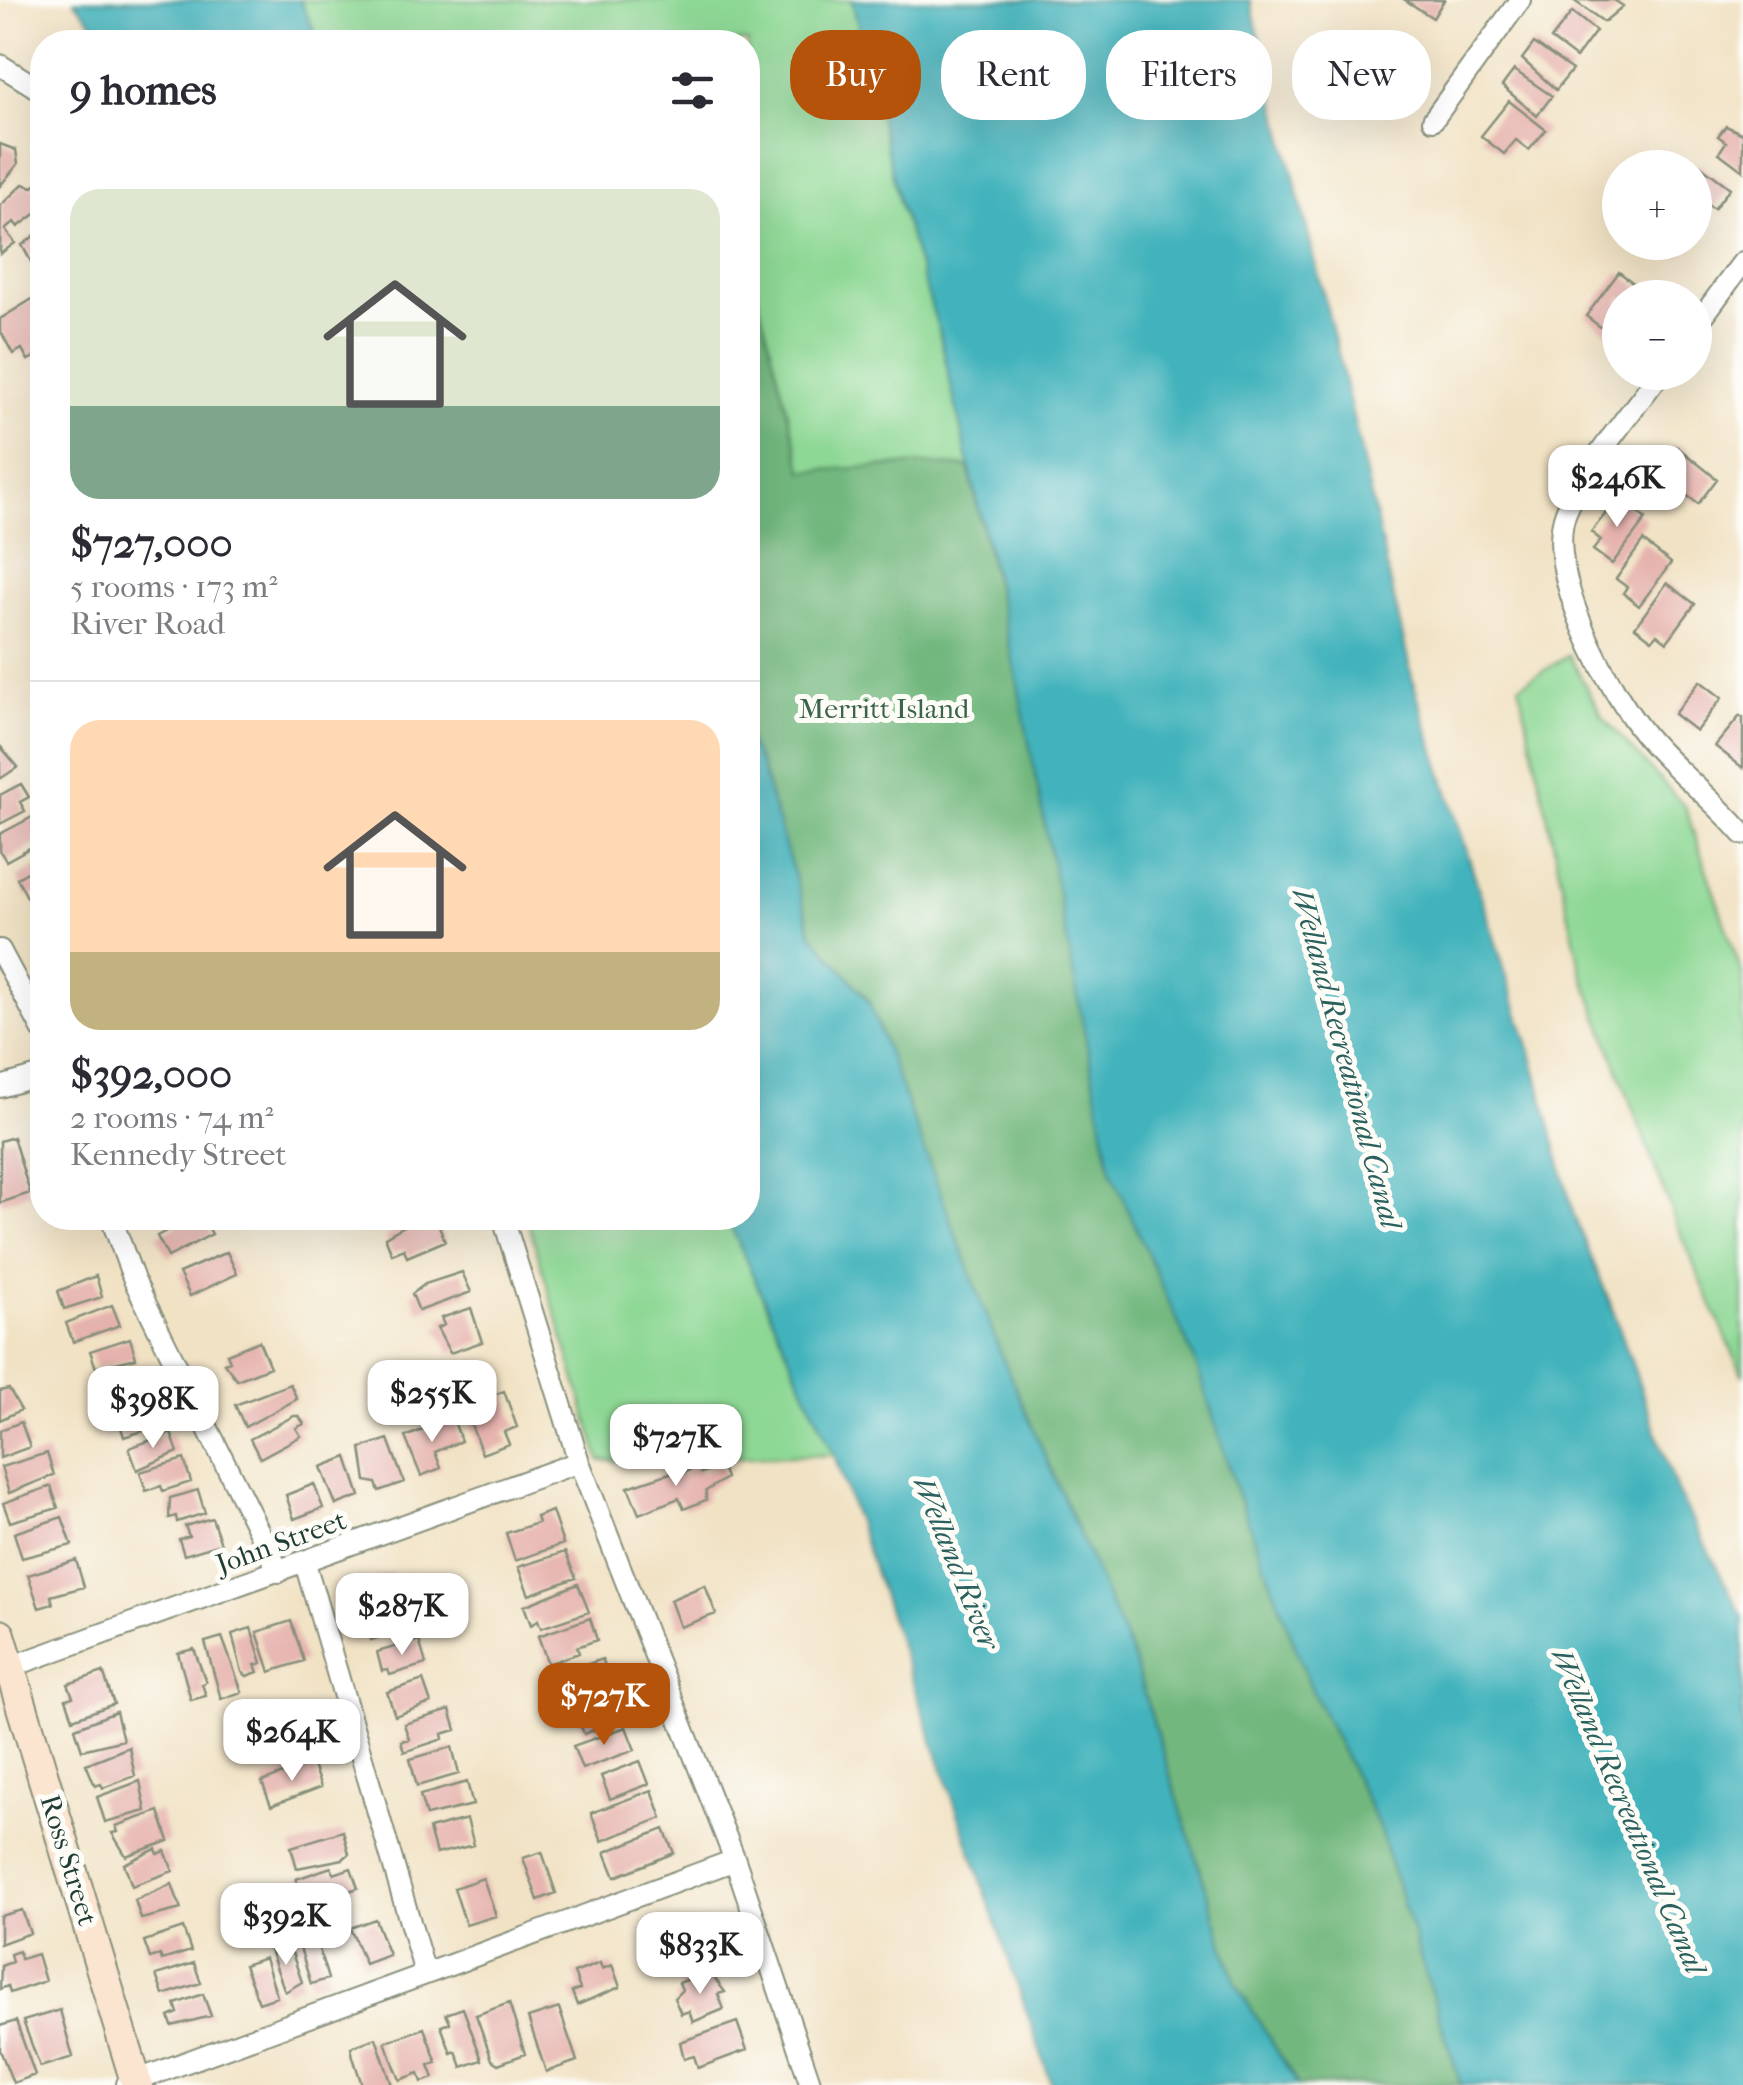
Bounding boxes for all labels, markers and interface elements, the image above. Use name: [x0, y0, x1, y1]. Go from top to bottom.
chip: Buy: [790, 30, 921, 120]
chip: Rent: [941, 30, 1086, 120]
chip: Filters: [1106, 30, 1272, 120]
chip: New: [1292, 30, 1431, 120]
icon: filters: [665, 63, 720, 118]
text: 9 homes: [70, 66, 217, 115]
map controls: [1602, 150, 1712, 390]
button: +: [1602, 150, 1712, 260]
icon: home: [305, 254, 485, 434]
button: −: [1602, 280, 1712, 390]
pin: $246K: [1547, 445, 1687, 530]
text: $246K: [1570, 459, 1664, 496]
text: $727,000: [70, 519, 233, 568]
text: 5 rooms · 173 m²: [70, 568, 277, 605]
text: River Road: [70, 605, 225, 642]
park label: Merritt Island: [799, 692, 970, 725]
icon: home: [305, 785, 485, 965]
water label: Welland Recreational Canal: [1284, 884, 1409, 1235]
text: $392,000: [70, 1050, 232, 1099]
text: 2 rooms · 74 m²: [70, 1099, 274, 1136]
text: Kennedy Street: [70, 1136, 287, 1173]
pin: $255K: [362, 1360, 502, 1445]
pin: $398K: [83, 1366, 223, 1451]
text: $255K: [390, 1374, 474, 1411]
text: $398K: [110, 1380, 196, 1417]
pin: $727K: [606, 1404, 746, 1489]
text: $727K: [632, 1418, 720, 1455]
water label: Welland River: [905, 1471, 1008, 1657]
street label: John Street: [210, 1503, 350, 1581]
pin: $287K: [332, 1573, 472, 1658]
text: $287K: [358, 1587, 446, 1624]
water label: Welland Recreational Canal: [1543, 1643, 1714, 1983]
pin: $727K: [534, 1663, 674, 1748]
text: $727K: [560, 1677, 648, 1714]
pin: $264K: [222, 1699, 362, 1784]
text: $264K: [245, 1713, 339, 1750]
street label: Ross Street: [34, 1791, 104, 1929]
pin: $392K: [216, 1883, 356, 1968]
text: $392K: [242, 1897, 330, 1934]
pin: $833K: [630, 1912, 770, 1997]
text: $833K: [658, 1926, 742, 1963]

